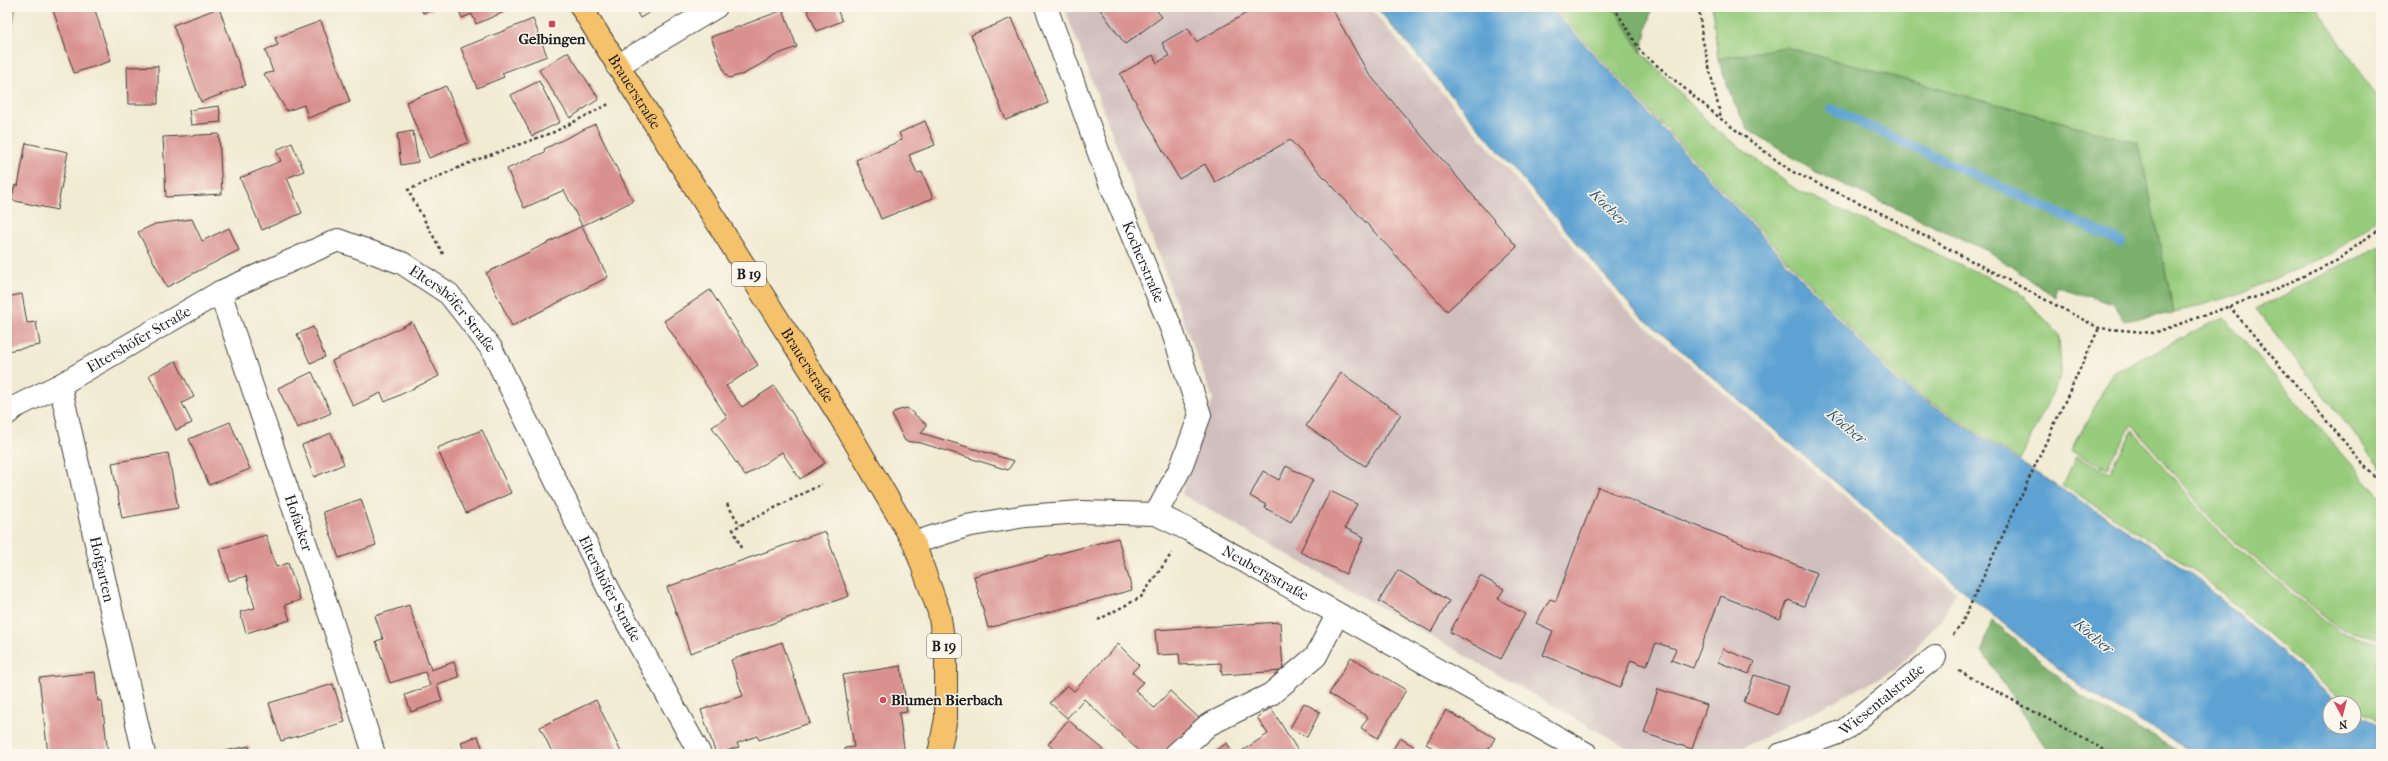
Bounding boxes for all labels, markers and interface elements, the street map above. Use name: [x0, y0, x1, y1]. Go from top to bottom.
marker: Gelbingen: [547, 19, 557, 29]
place label: Gelbingen: [518, 30, 586, 48]
street label: Brauerstraße: [604, 51, 665, 133]
water label: Kocher: [1585, 183, 1633, 231]
street label: Kocherstraße: [1118, 218, 1169, 306]
street label: Eltershöfer Straße: [406, 261, 501, 357]
road number: B 19: [732, 262, 766, 286]
street label: Eltershöfer Straße: [84, 302, 195, 376]
street label: Brauerstraße: [777, 325, 838, 407]
water label: Kocher: [1823, 403, 1872, 449]
street label: Hofacker: [281, 492, 317, 554]
street label: Eltershöfer Straße: [575, 533, 645, 646]
street label: Hofgarten: [86, 535, 118, 604]
street label: Neubergstraße: [1219, 541, 1312, 605]
water label: Kocher: [2070, 613, 2119, 659]
road number: B 19: [927, 634, 961, 658]
street label: Wiesentalstraße: [1835, 660, 1929, 740]
place label: Blumen Bierbach: [891, 691, 1003, 709]
marker: Blumen Bierbach: [878, 695, 888, 705]
north arrow: [2322, 695, 2362, 735]
text: N: [2338, 717, 2348, 731]

